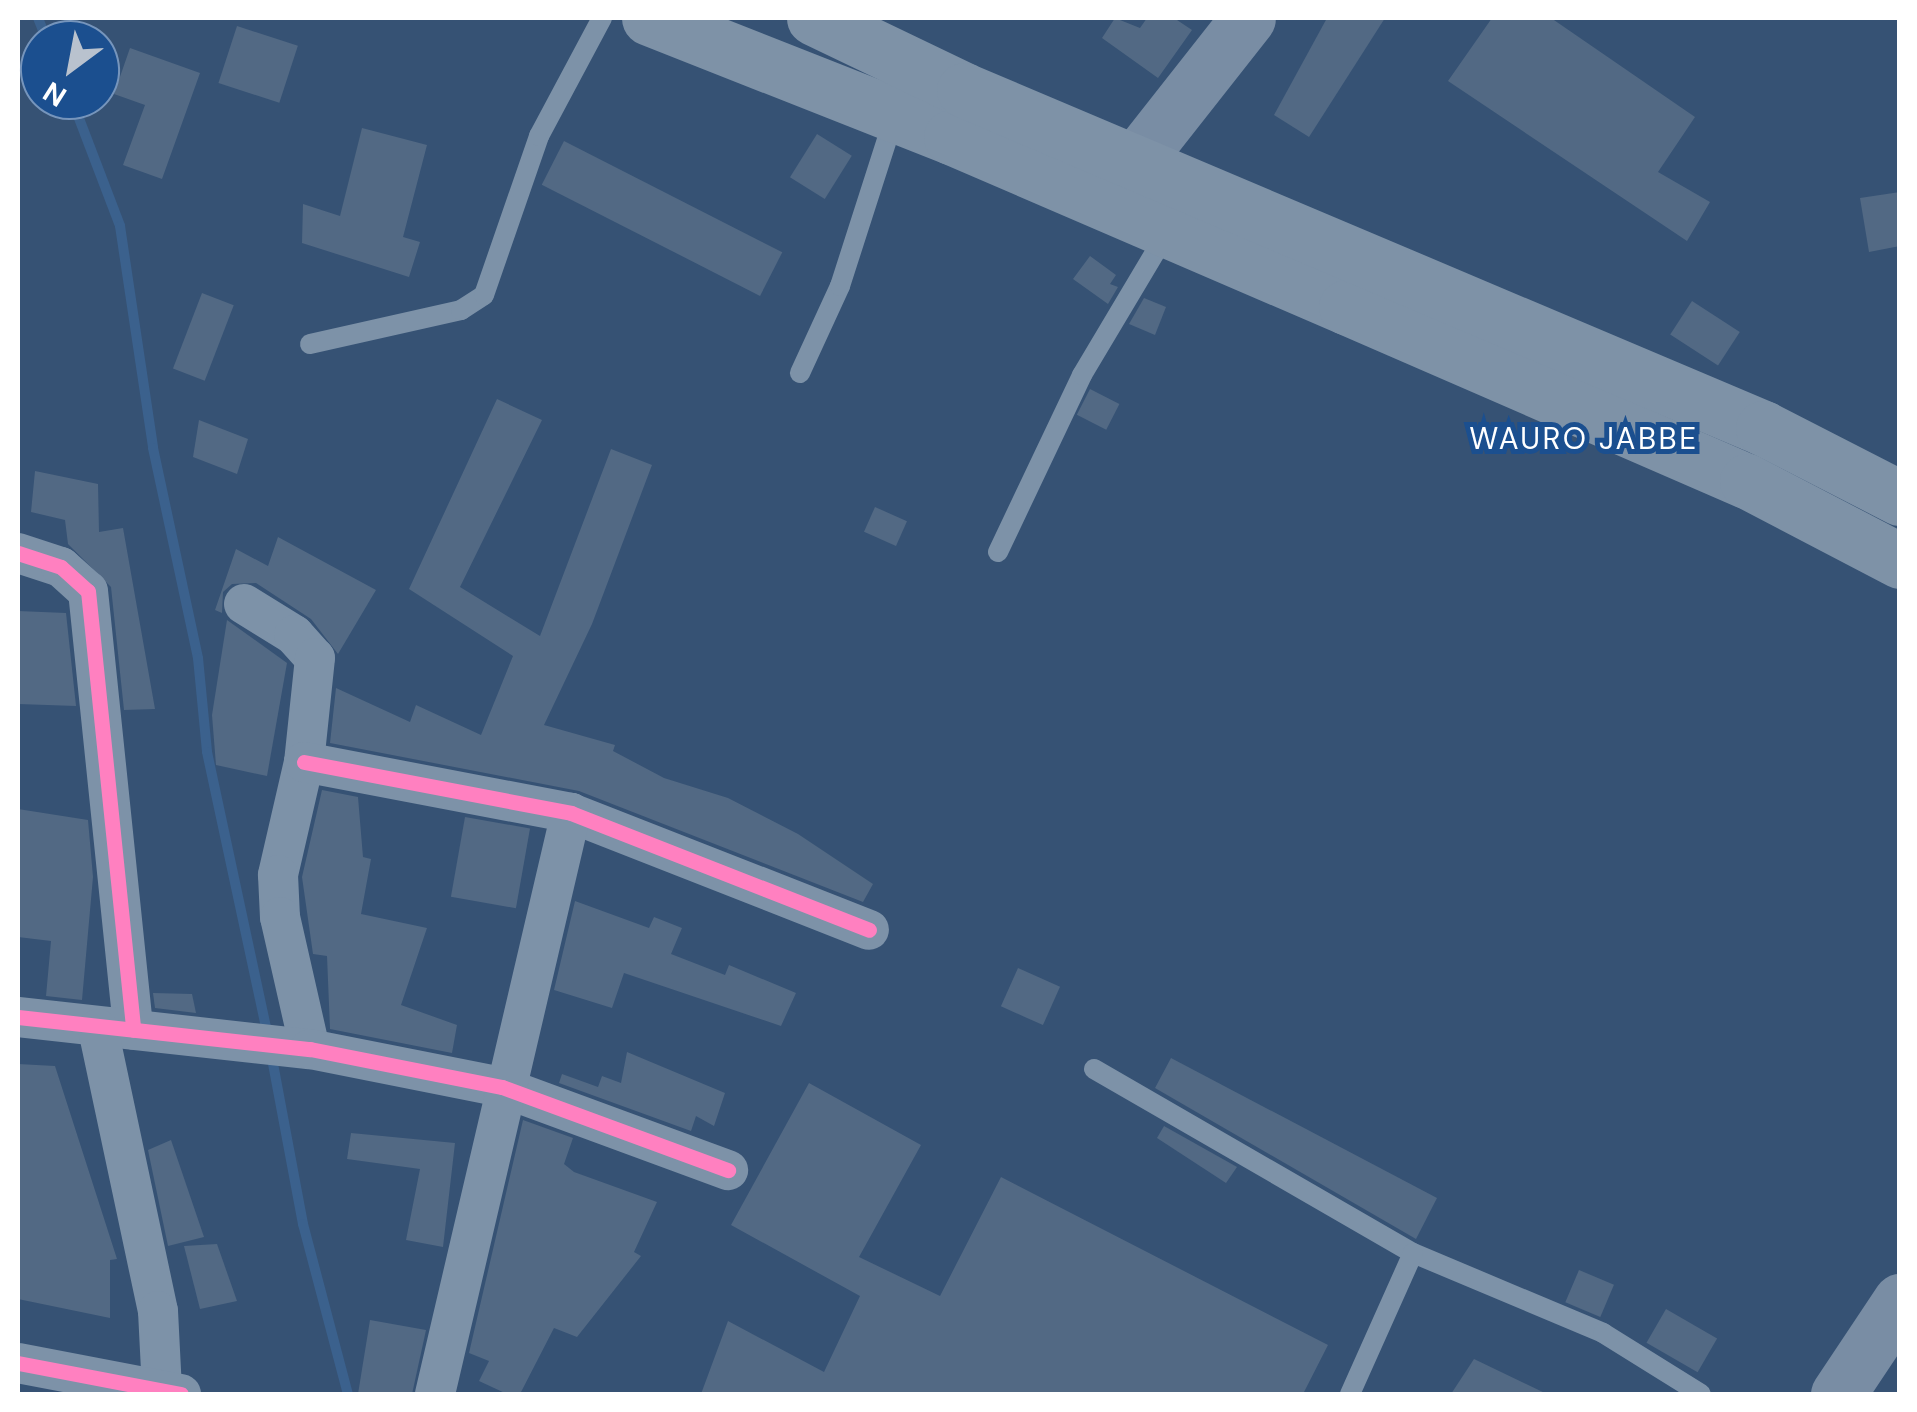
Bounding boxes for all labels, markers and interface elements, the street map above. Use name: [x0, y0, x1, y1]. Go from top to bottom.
north arrow: [20, 20, 120, 120]
text: N: [36, 73, 73, 115]
district label: WAURO JABBE: [1469, 421, 1699, 457]

